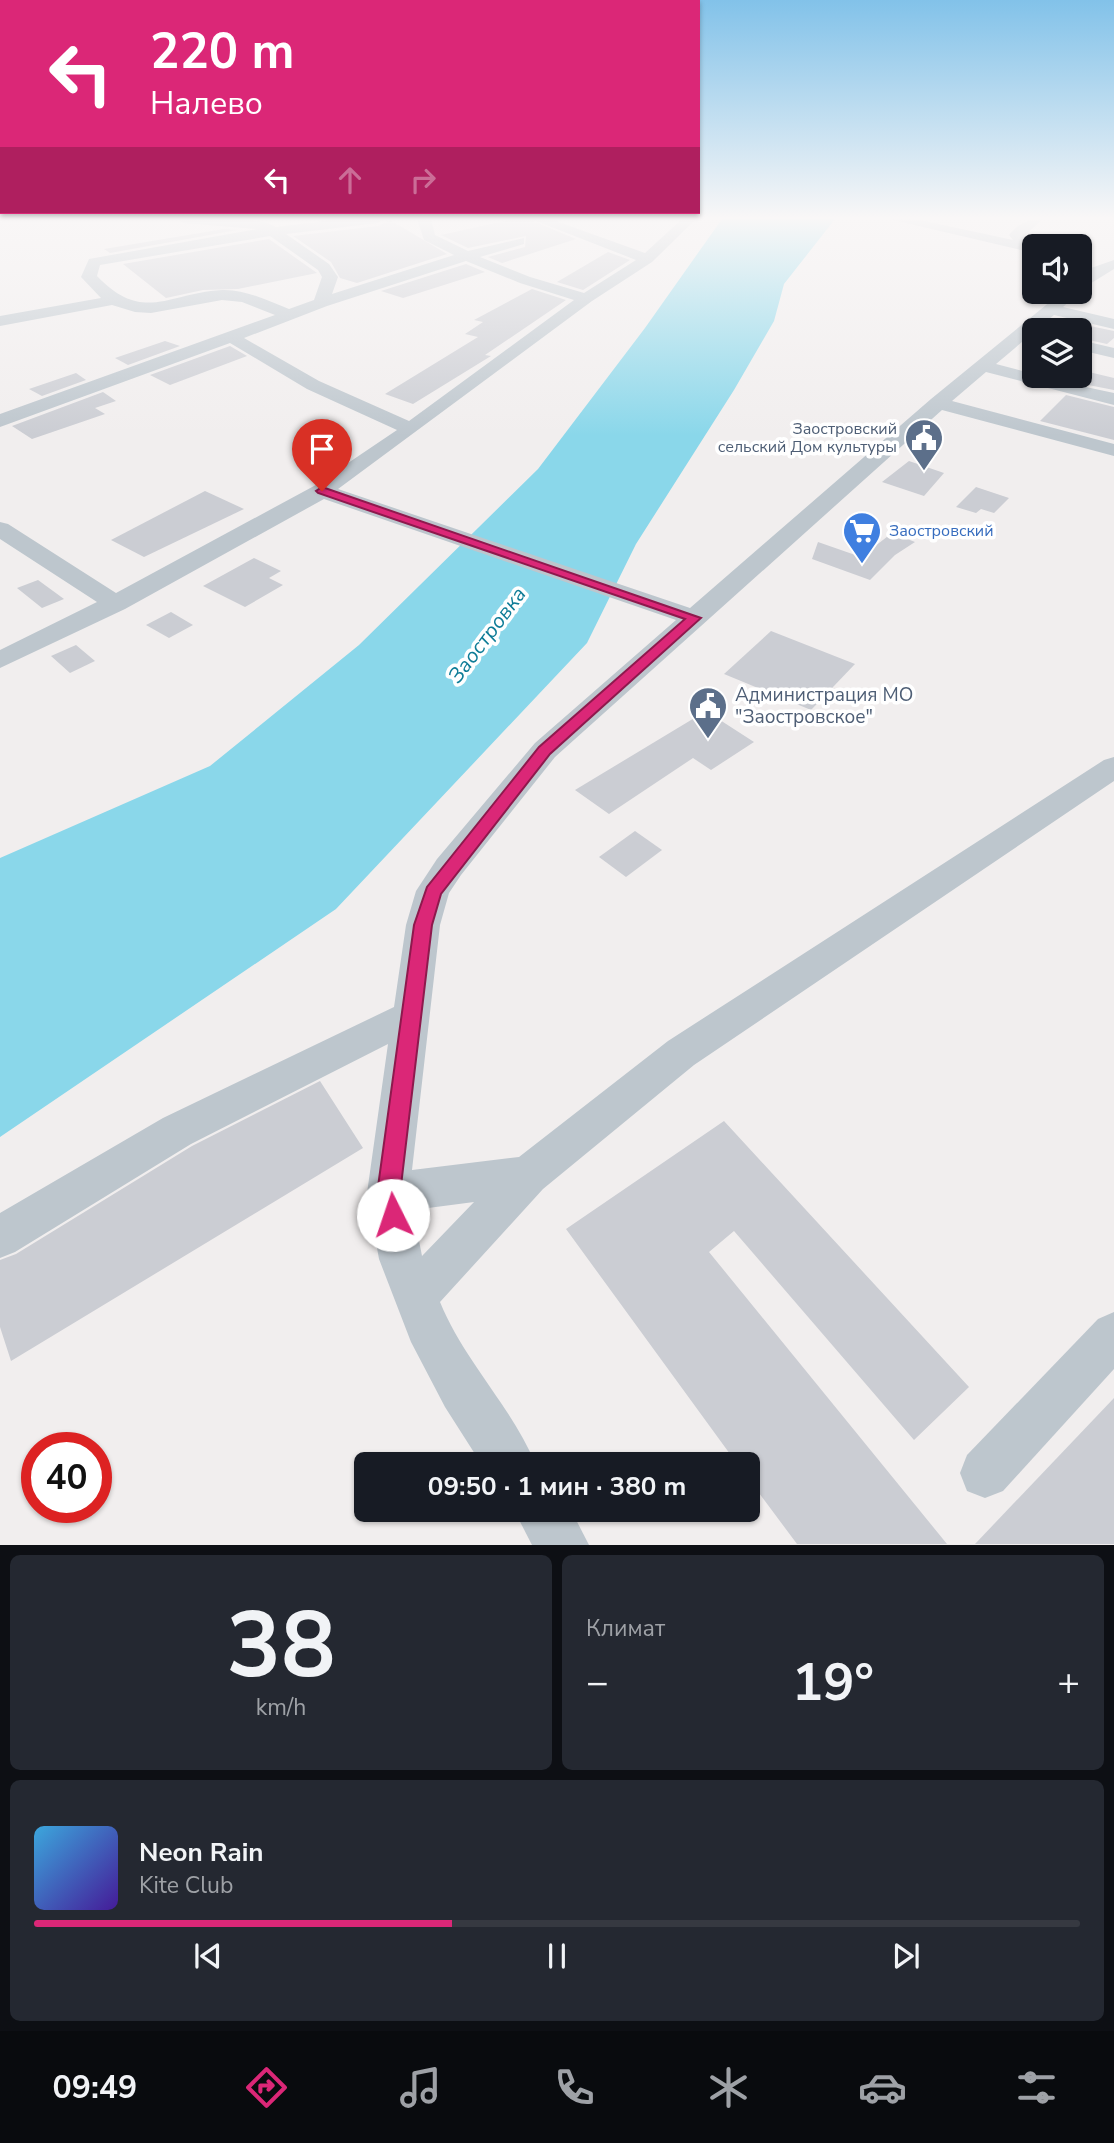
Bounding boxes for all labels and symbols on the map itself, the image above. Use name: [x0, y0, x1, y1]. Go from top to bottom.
public building icon: Заостровский сельский Дом культуры: [903, 417, 945, 472]
place label: Заостровский сельский Дом культуры: [718, 418, 897, 458]
pin: [292, 419, 352, 491]
supermarket icon: Заостровский: [841, 510, 883, 565]
place label: Заостровский: [889, 520, 994, 542]
water label: Заостровка: [441, 581, 533, 689]
place label: Администрация МО "Заостровское": [735, 682, 913, 730]
public building icon: Администрация МО "Заостровское": [687, 685, 729, 740]
position arrow: [356, 1178, 430, 1252]
speed limit sign: 40: [21, 1432, 112, 1523]

